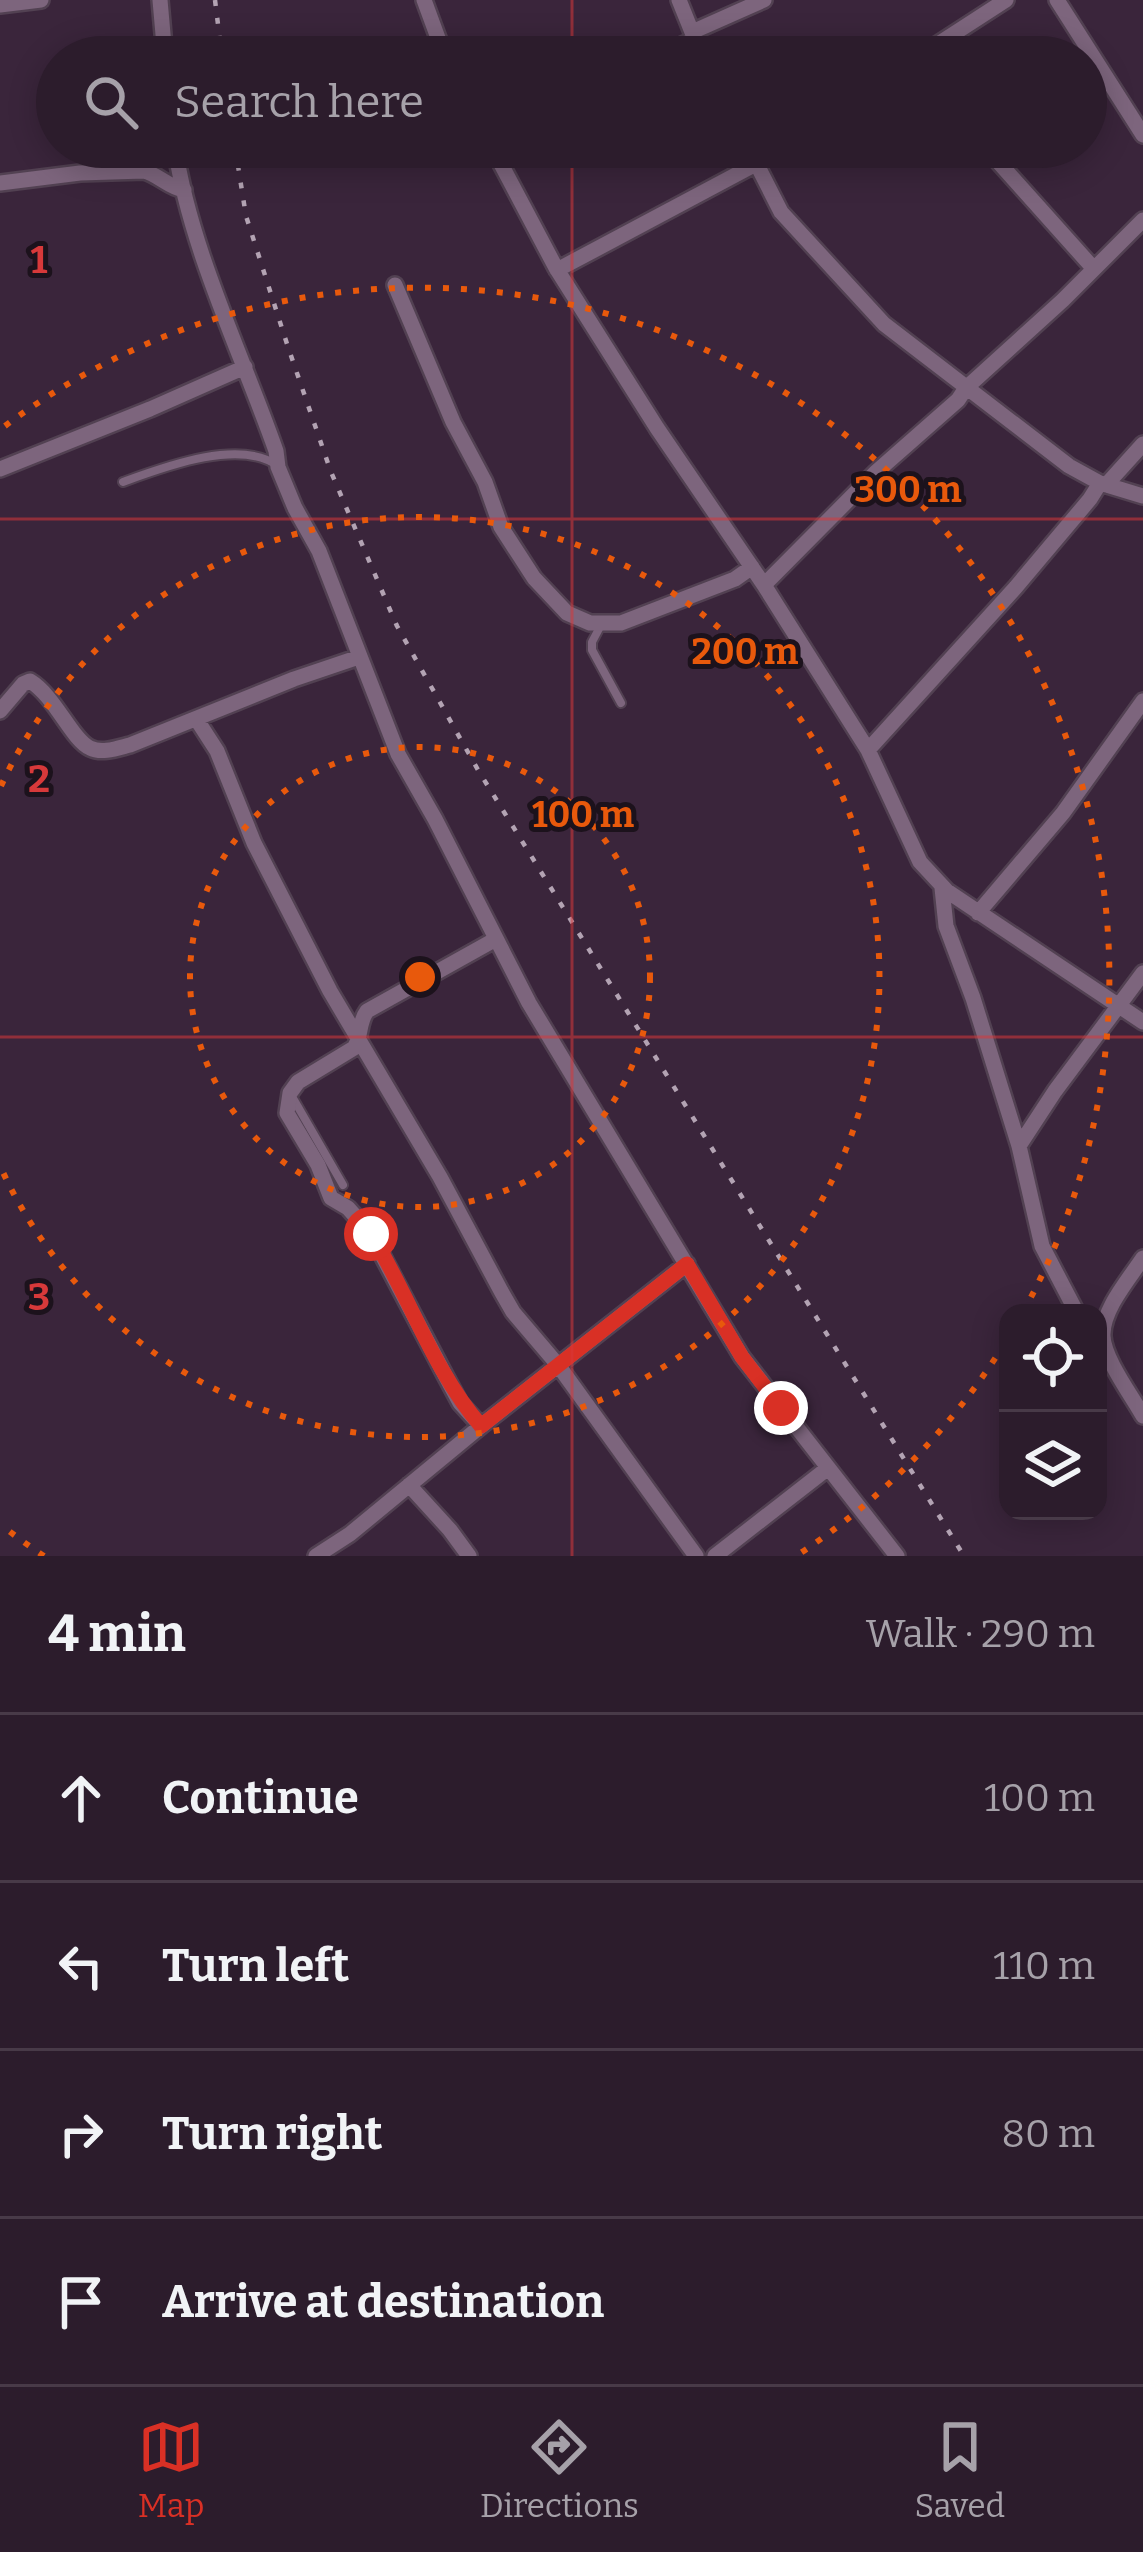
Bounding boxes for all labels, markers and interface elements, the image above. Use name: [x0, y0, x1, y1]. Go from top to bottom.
search box: [36, 36, 1107, 168]
icon: search: [78, 69, 144, 135]
text: Search here: [174, 75, 424, 129]
text: 1: [31, 237, 48, 283]
text: 300 m: [854, 468, 962, 512]
text: 200 m: [692, 630, 798, 674]
text: 2: [28, 756, 50, 802]
text: 100 m: [532, 793, 634, 837]
centre of rings: [399, 956, 441, 998]
route start: [344, 1207, 398, 1261]
text: 3: [28, 1274, 50, 1320]
map controls: [999, 1304, 1107, 1520]
button: locate: [999, 1304, 1107, 1412]
route end: [754, 1381, 808, 1435]
button: layers: [999, 1412, 1107, 1520]
text: 4 min: [48, 1603, 186, 1665]
text: Walk · 290 m: [866, 1611, 1095, 1657]
icon: ahead: [48, 1765, 114, 1831]
text: Continue: [162, 1771, 359, 1825]
text: 100 m: [984, 1775, 1095, 1821]
icon: left: [48, 1933, 114, 1999]
text: Turn left: [162, 1939, 349, 1993]
text: 110 m: [993, 1943, 1095, 1989]
icon: right: [48, 2101, 114, 2167]
text: Turn right: [162, 2107, 382, 2161]
text: 80 m: [1002, 2111, 1095, 2157]
icon: arrive: [48, 2269, 114, 2335]
text: Arrive at destination: [162, 2275, 604, 2329]
tab: Map: [138, 2414, 204, 2526]
tab: Directions: [480, 2414, 639, 2526]
tab: Saved: [915, 2414, 1005, 2526]

